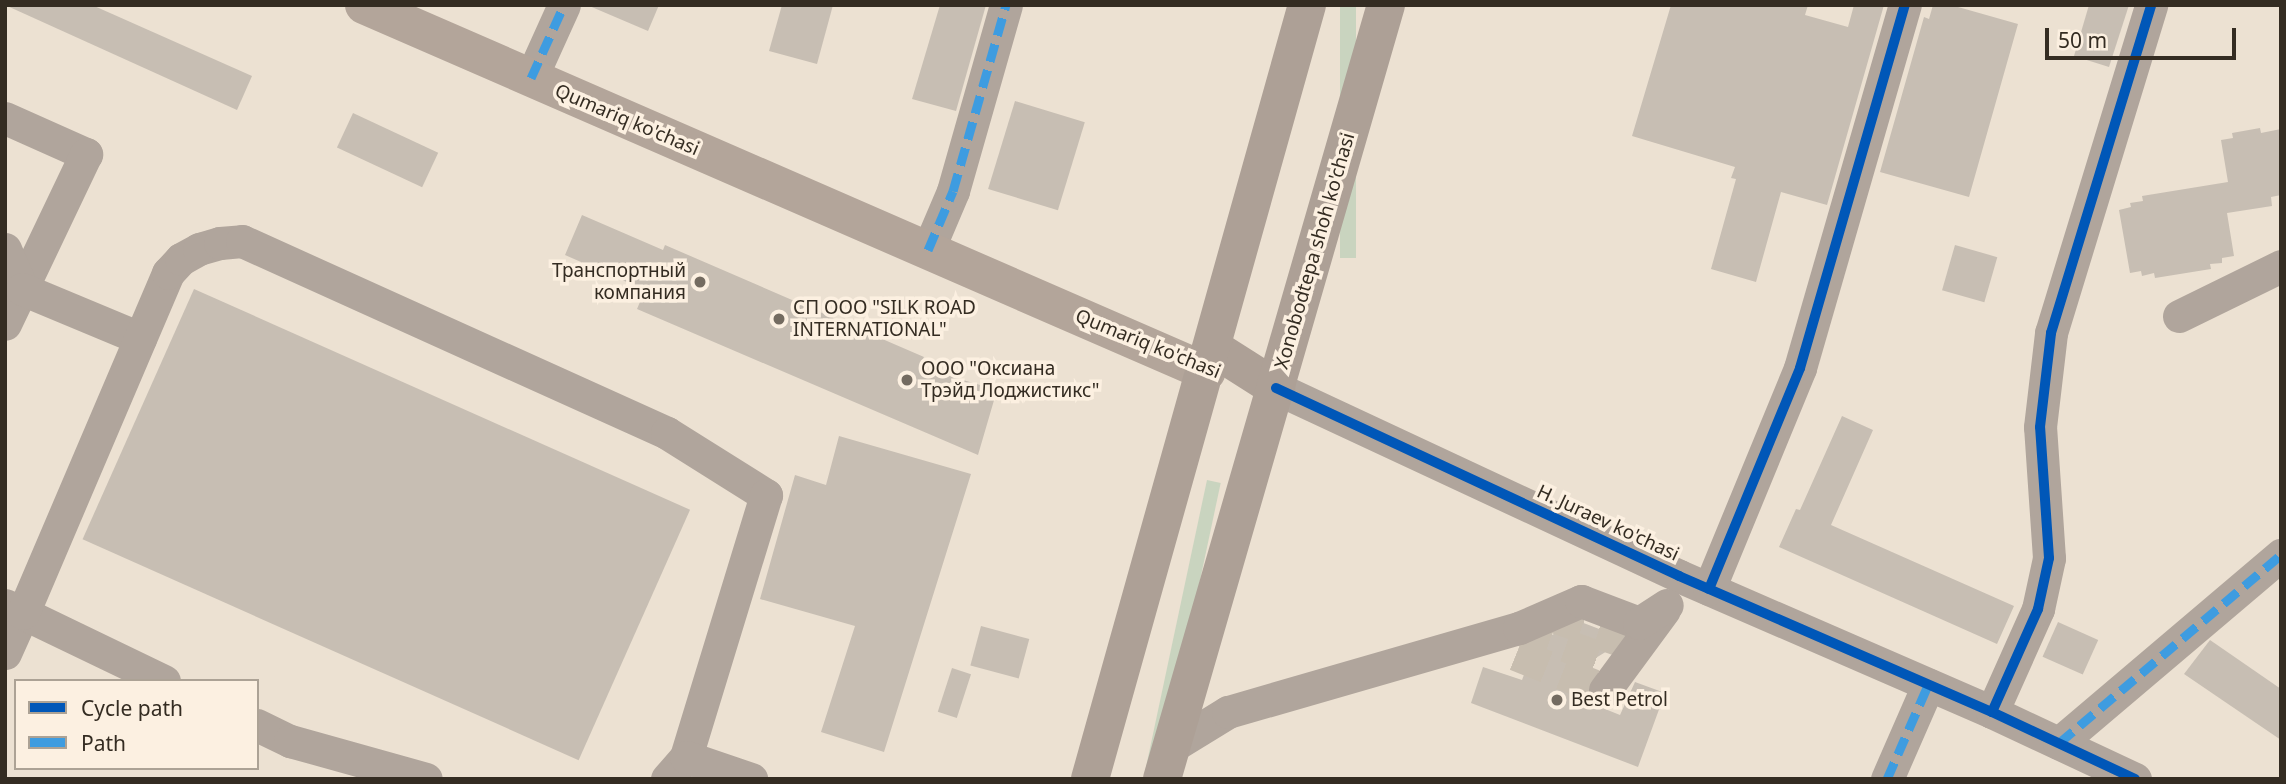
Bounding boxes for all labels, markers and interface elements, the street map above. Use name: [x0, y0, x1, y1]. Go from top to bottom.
scale bar: [2048, 14, 2239, 58]
text: 50 m: [2058, 26, 2107, 54]
street label: Qumariq ko'chasi: [551, 79, 703, 161]
street label: Xonobodtepa shoh ko'chasi: [1270, 130, 1360, 372]
place label: Транспортный компания: [552, 260, 686, 304]
marker: Транспортный компания: [692, 274, 708, 290]
place label: СП ООО "SILK ROAD INTERNATIONAL": [793, 297, 976, 341]
street label: Qumariq ko'chasi: [1072, 304, 1224, 384]
marker: СП ООО "SILK ROAD INTERNATIONAL": [771, 311, 787, 327]
place label: ООО "Оксиана Трэйд Лоджистикс": [921, 358, 1100, 402]
marker: ООО "Оксиана Трэйд Лоджистикс": [899, 372, 915, 388]
street label: H. Juraev ko'chasi: [1533, 480, 1683, 566]
legend: [14, 679, 259, 770]
place label: Best Petrol: [1571, 689, 1668, 711]
marker: Best Petrol: [1549, 692, 1565, 708]
text: Cycle path: [81, 694, 183, 722]
text: Path: [81, 729, 126, 757]

